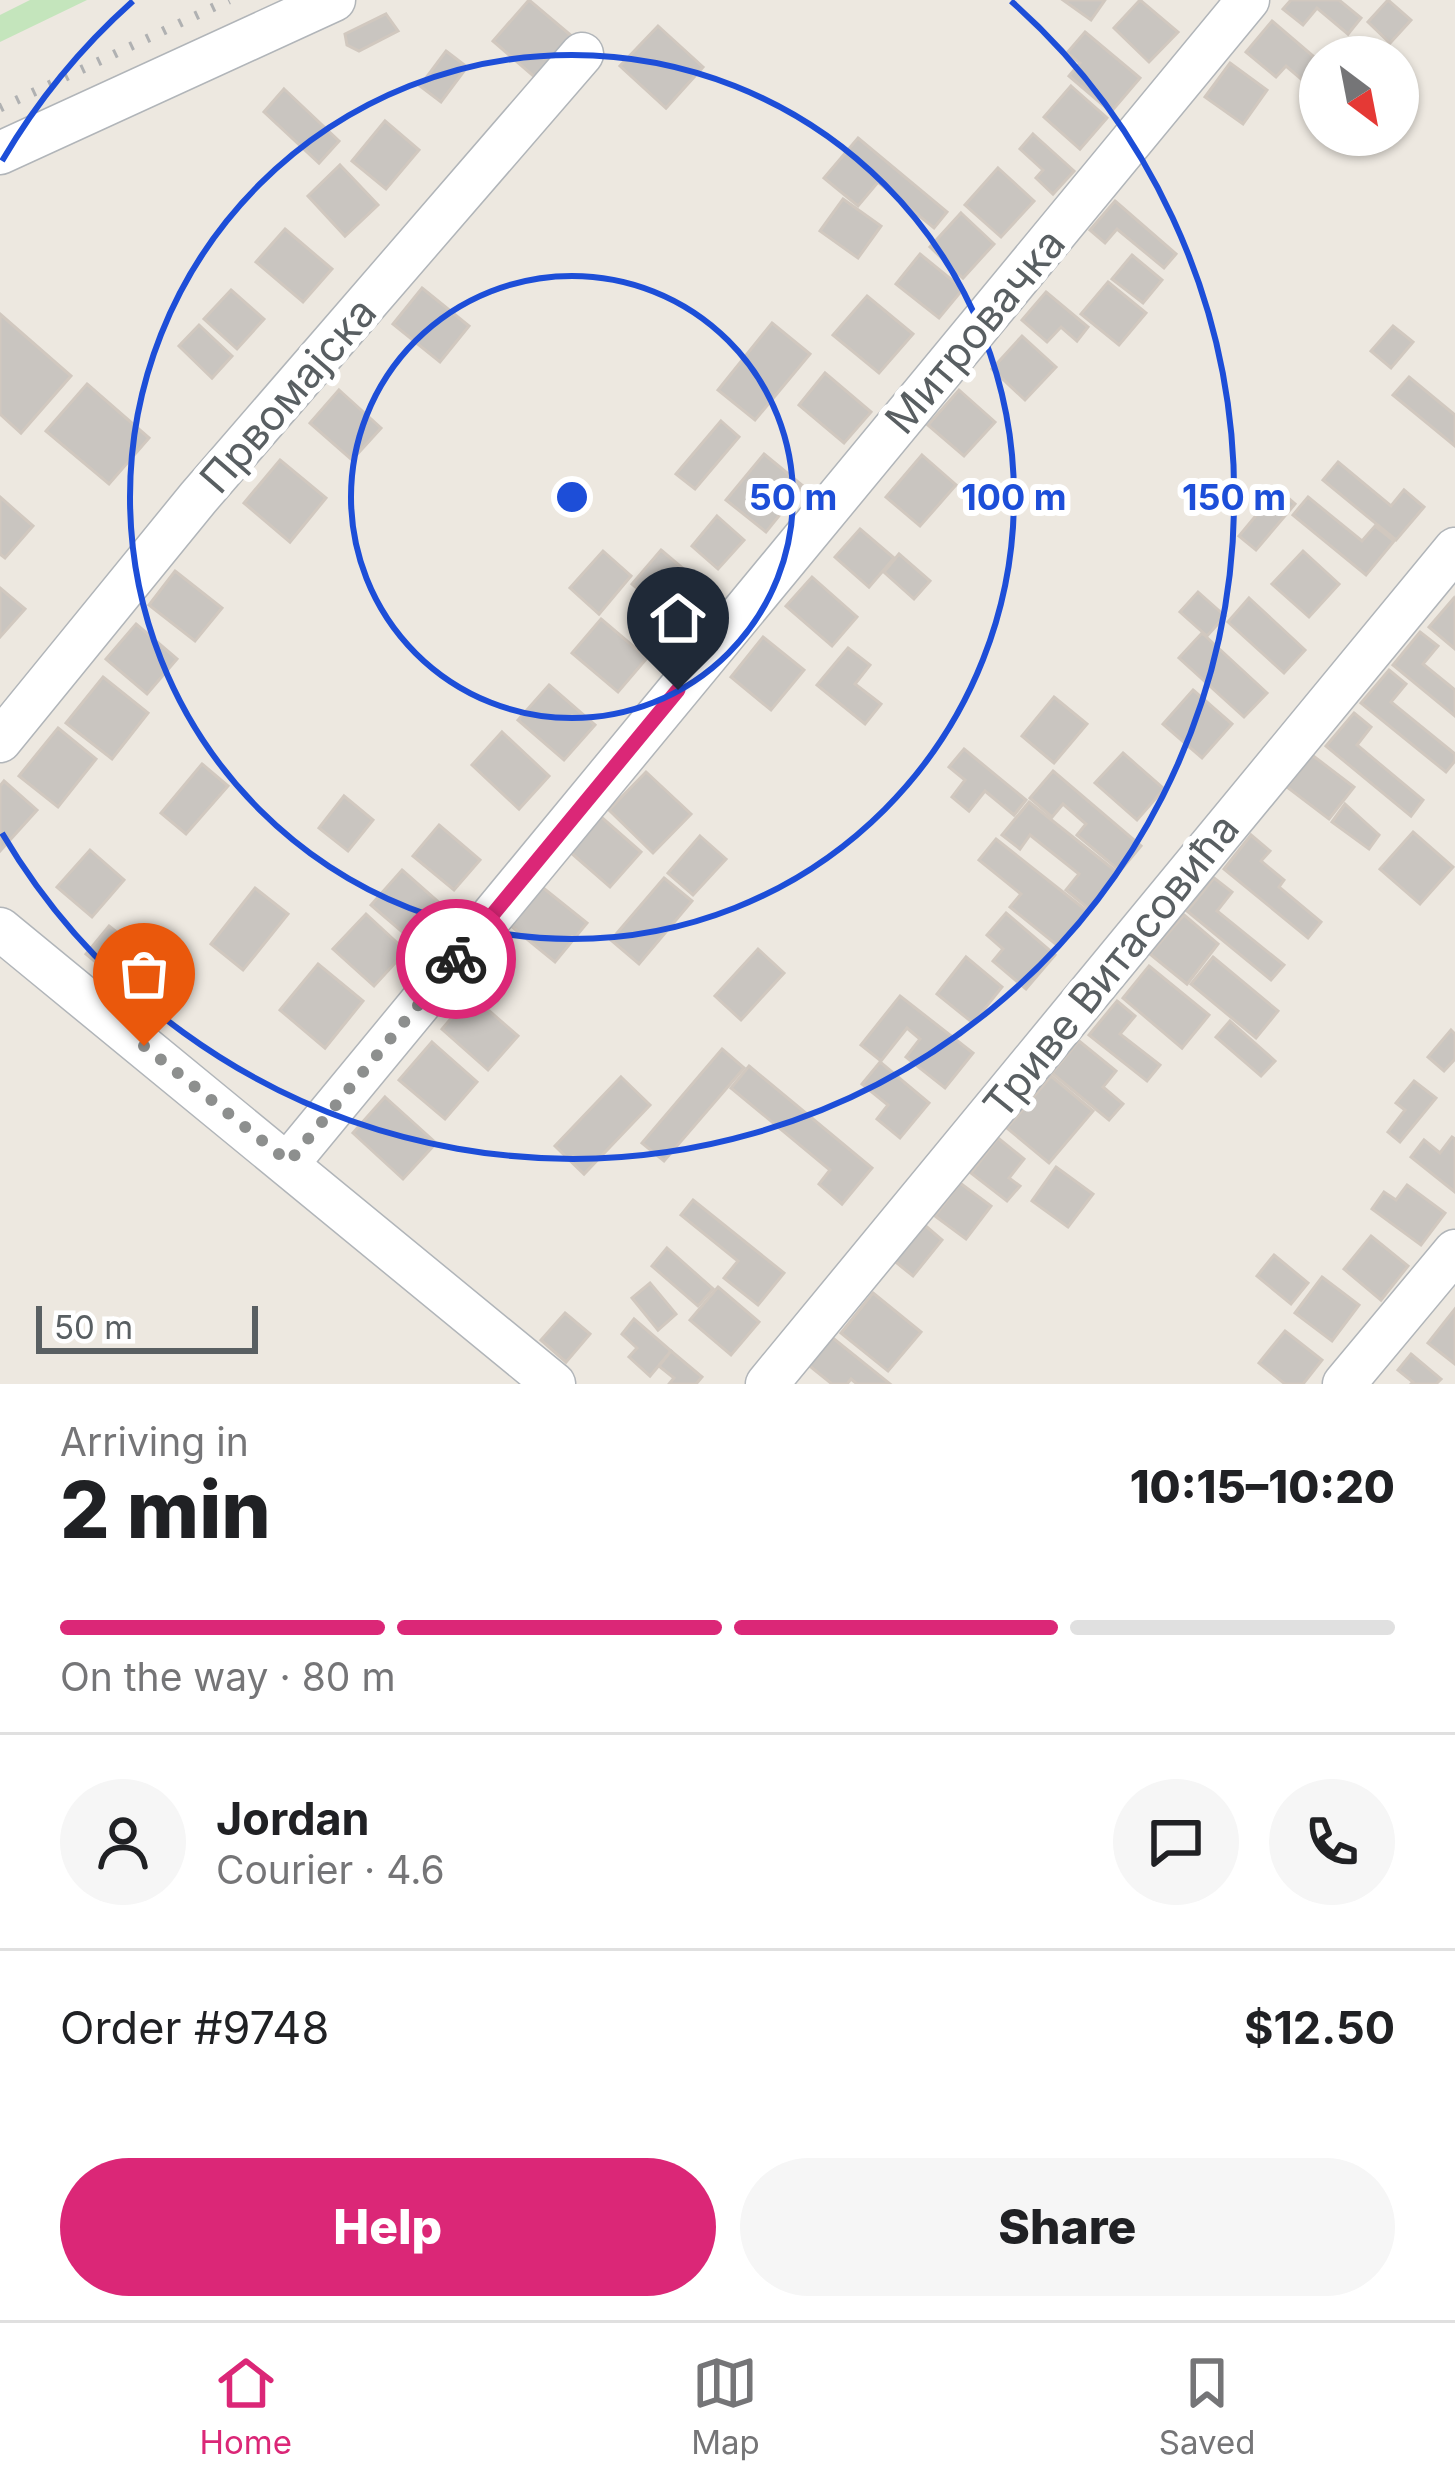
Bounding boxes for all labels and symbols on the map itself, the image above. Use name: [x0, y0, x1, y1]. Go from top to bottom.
north arrow: [1299, 36, 1419, 156]
street label: Митровачка: [874, 218, 1075, 444]
street label: Првомајска: [189, 287, 386, 503]
text: 50 m: [749, 475, 837, 519]
text: 100 m: [961, 475, 1067, 519]
text: 150 m: [1182, 475, 1286, 519]
centre of rings: [551, 476, 593, 518]
pin: [627, 567, 729, 690]
street label: Триве Витасовића: [972, 803, 1249, 1128]
courier: [396, 899, 516, 1019]
pin: [93, 923, 195, 1046]
scale bar: [36, 1300, 258, 1353]

